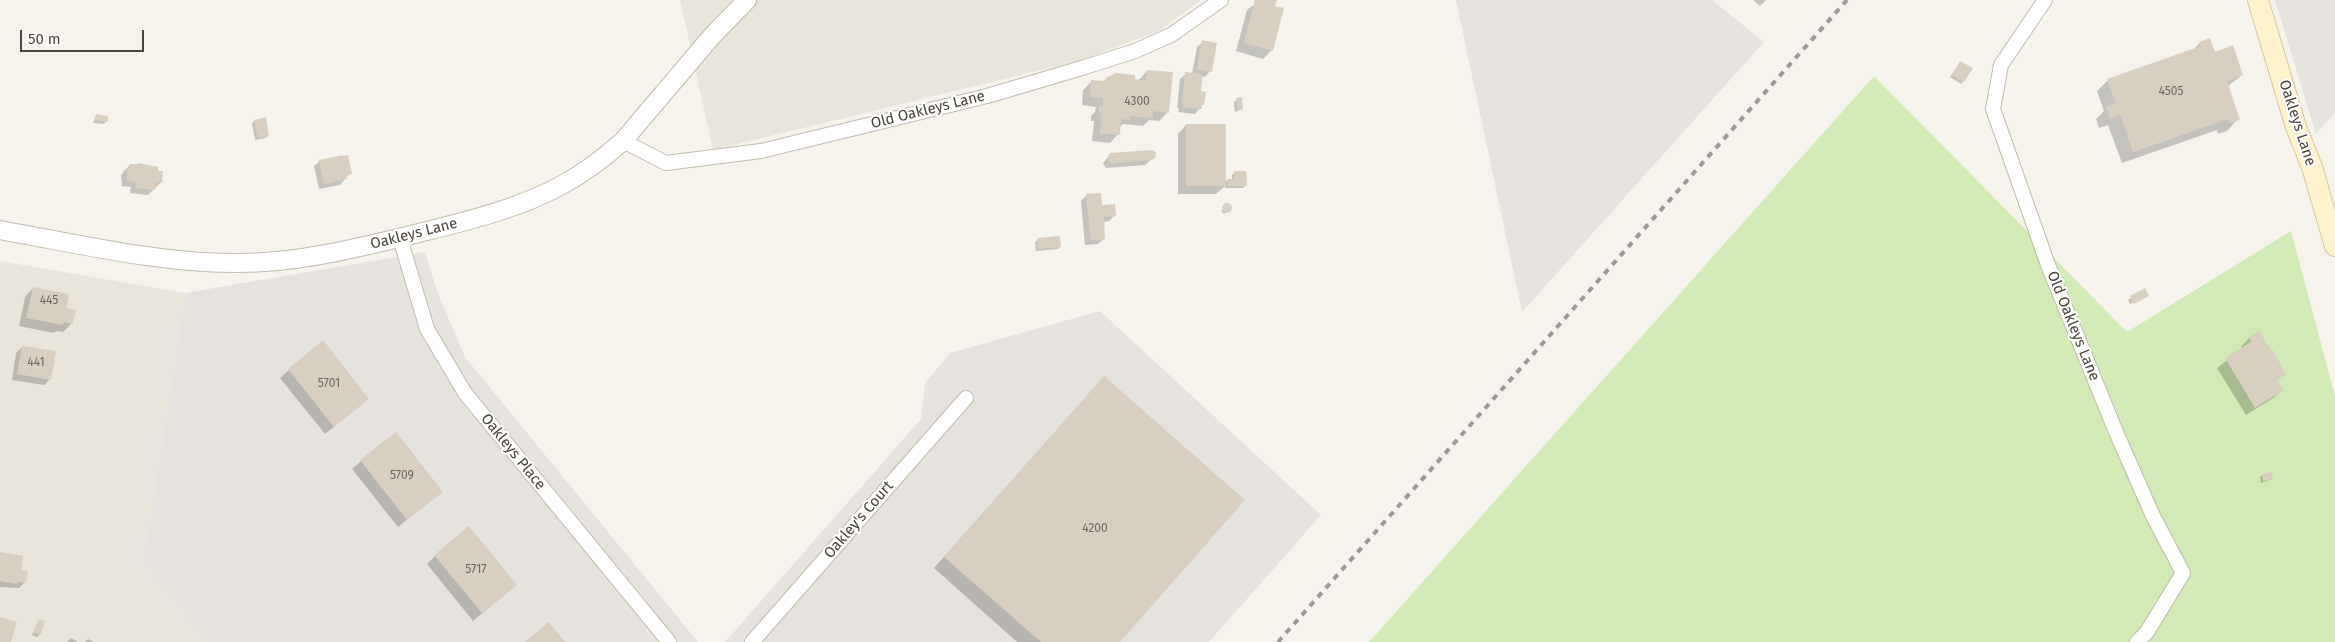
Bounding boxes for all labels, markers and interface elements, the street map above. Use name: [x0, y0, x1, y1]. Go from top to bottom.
scale bar: [22, 20, 146, 52]
text: 50 m: [28, 30, 61, 48]
street label: Oakleys Lane: [2275, 78, 2319, 168]
house number: 4505: [2159, 85, 2183, 99]
street label: Old Oakleys Lane: [869, 87, 987, 133]
house number: 4300: [1124, 95, 1150, 109]
street label: Oakleys Lane: [369, 214, 459, 254]
street label: Old Oakleys Lane: [2043, 268, 2103, 384]
house number: 445: [40, 294, 58, 308]
house number: 441: [27, 356, 45, 370]
house number: 5701: [318, 377, 340, 391]
street label: Oakleys Place: [477, 410, 549, 494]
house number: 5709: [390, 469, 414, 483]
street label: Oakley's Court: [820, 478, 898, 562]
house number: 4200: [1082, 522, 1108, 536]
house number: 5717: [465, 563, 487, 577]

